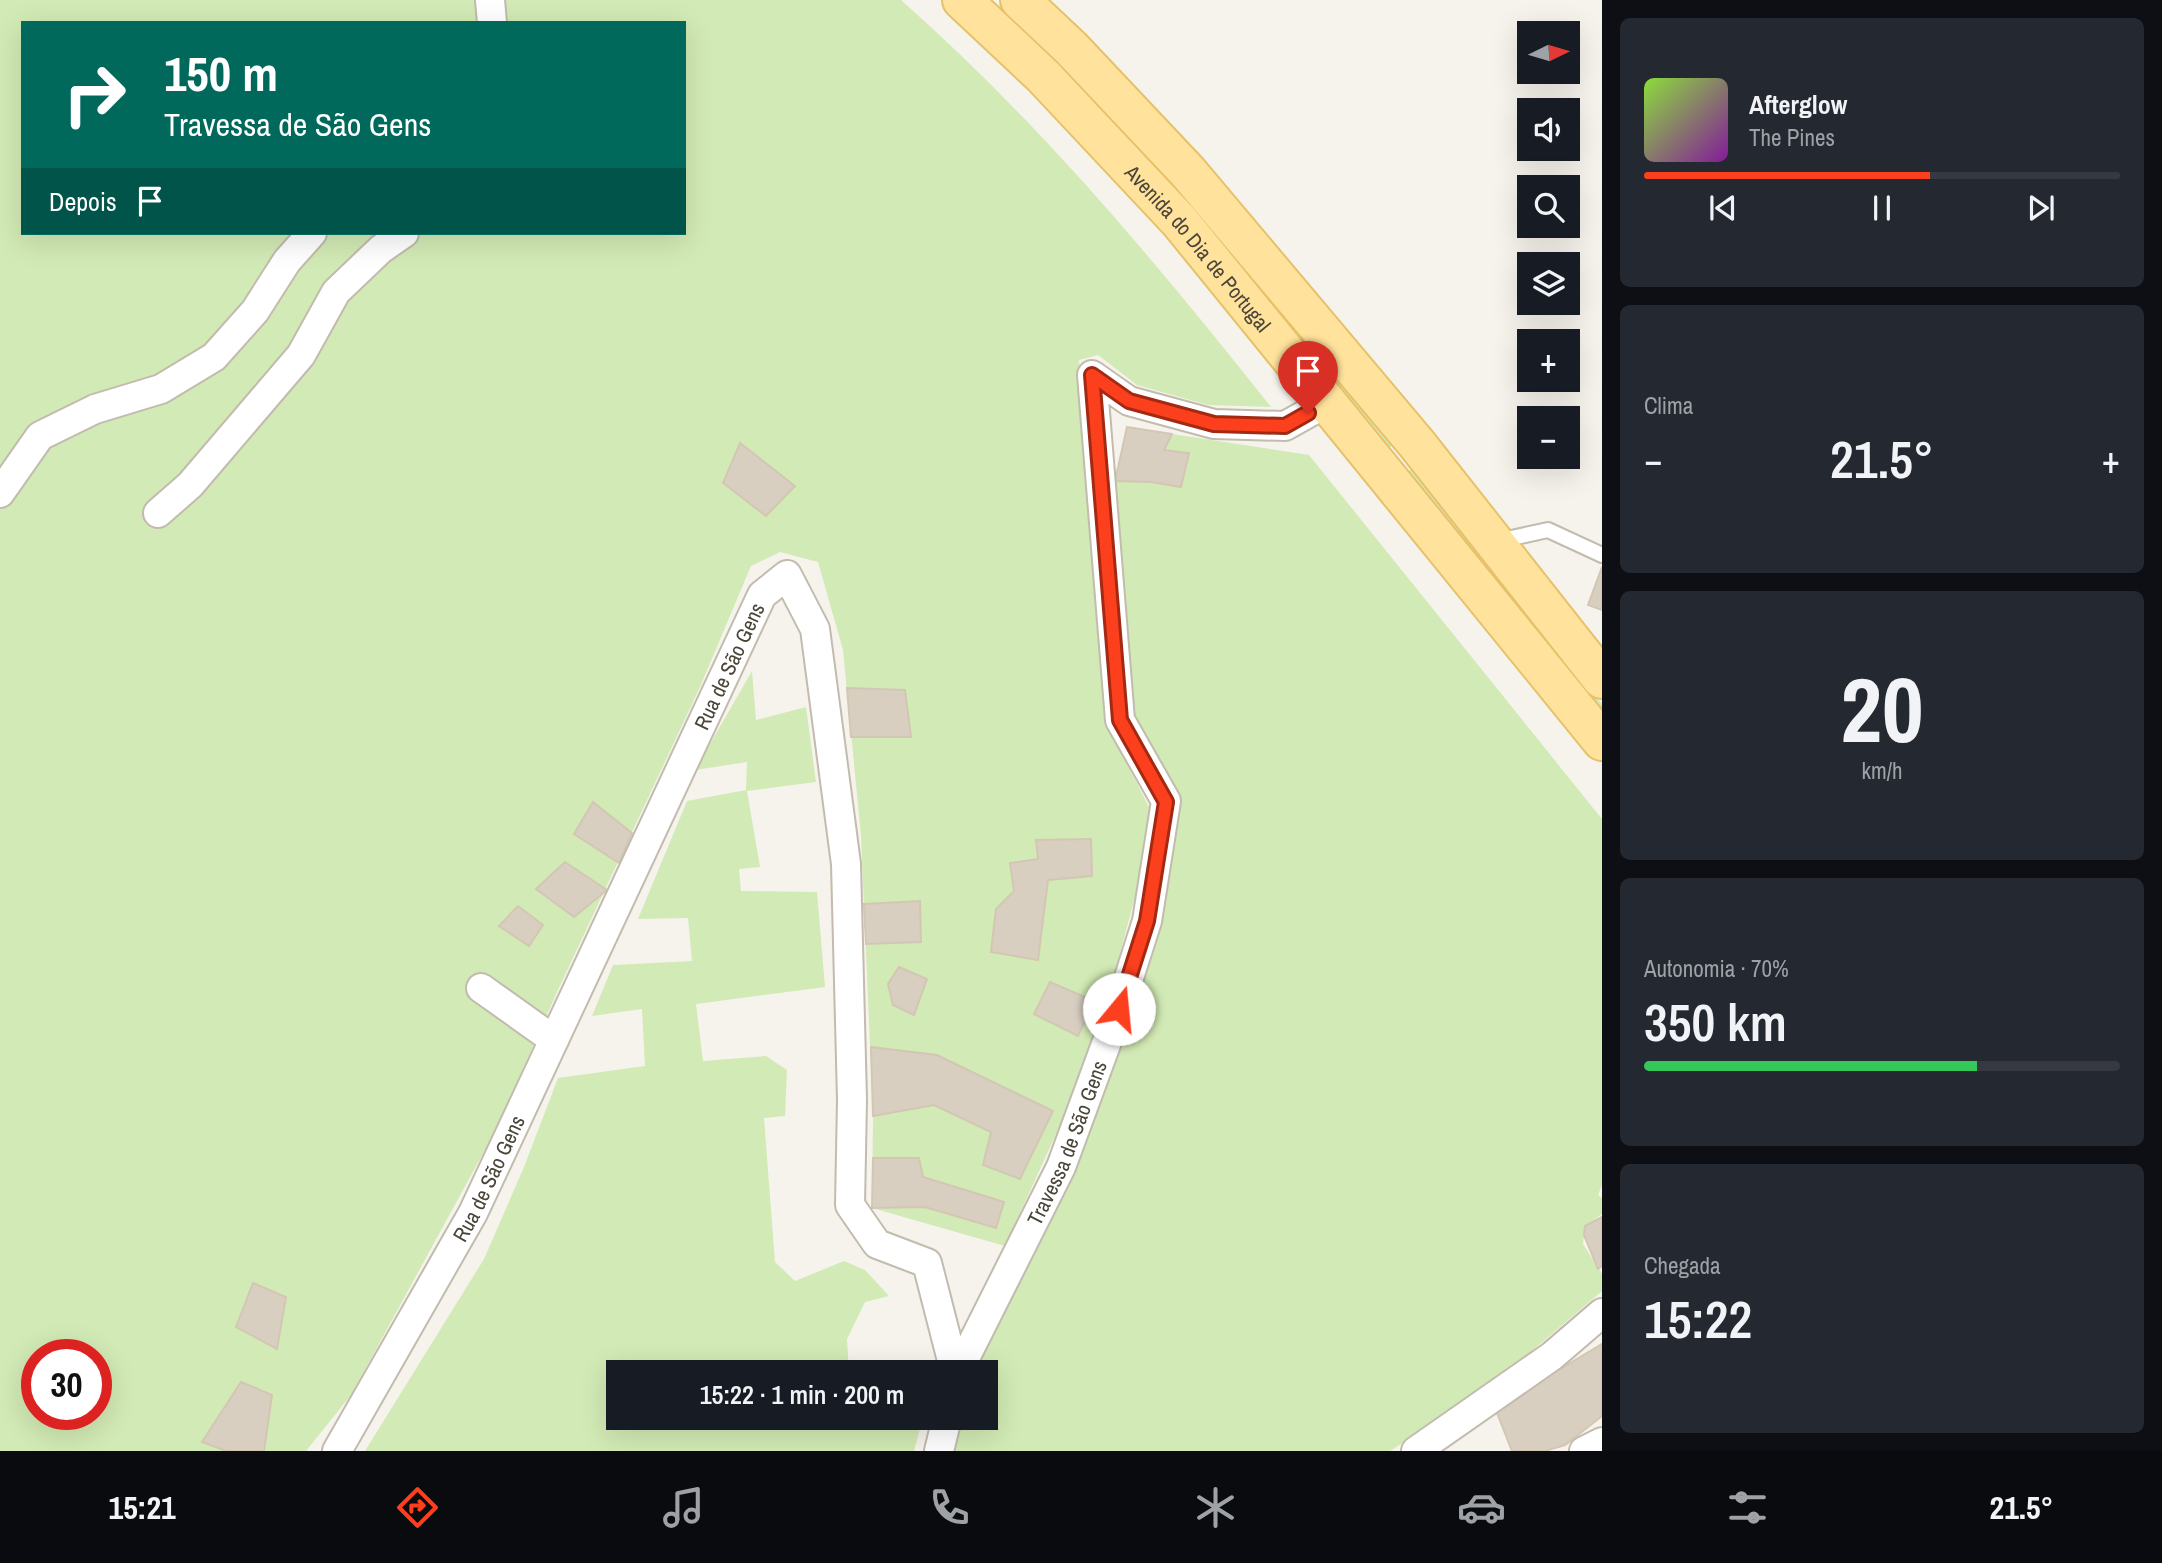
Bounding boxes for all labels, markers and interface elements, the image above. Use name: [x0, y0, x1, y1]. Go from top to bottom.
north arrow: [1517, 21, 1580, 84]
map controls: [1517, 21, 1580, 469]
text: 150 m: [164, 40, 278, 106]
icon: right: [49, 49, 140, 140]
text: Afterglow: [1749, 87, 1847, 122]
button: sound: [1517, 98, 1580, 161]
text: Travessa de São Gens: [164, 103, 431, 146]
text: The Pines: [1749, 122, 1835, 153]
street label: Avenida do Dia de Portugal: [1118, 157, 1278, 338]
button: search: [1517, 175, 1580, 238]
icon: arrive: [131, 182, 169, 220]
text: Depois: [49, 184, 117, 219]
icon: previous: [1704, 189, 1742, 227]
icon: pause: [1863, 189, 1901, 227]
icon: next: [2022, 189, 2060, 227]
button: layers: [1517, 252, 1580, 315]
button: +: [1517, 329, 1580, 392]
pin: [1278, 341, 1338, 413]
icon: arrive: [1289, 352, 1327, 390]
text: Clima: [1644, 390, 1693, 421]
button: −: [1517, 406, 1580, 469]
text: 21.5°: [1830, 424, 1934, 494]
text: −: [1644, 434, 1662, 485]
text: +: [2102, 434, 2120, 485]
street label: Rua de São Gens: [687, 598, 771, 734]
text: 20: [1841, 648, 1924, 770]
text: km/h: [1862, 755, 1902, 786]
text: Autonomia · 70%: [1644, 953, 1789, 984]
position arrow: [1082, 972, 1156, 1046]
text: 350 km: [1644, 987, 1787, 1057]
street label: Travessa de São Gens: [1020, 1056, 1113, 1230]
street label: Rua de São Gens: [445, 1110, 531, 1247]
text: Chegada: [1644, 1250, 1721, 1281]
text: 15:22: [1644, 1284, 1752, 1354]
speed limit sign: 30: [21, 1339, 112, 1430]
text: 15:22 · 1 min · 200 m: [700, 1377, 904, 1412]
icon: directions: [393, 1483, 442, 1532]
icon: music: [659, 1483, 708, 1532]
icon: phone: [925, 1483, 974, 1532]
icon: climate: [1191, 1483, 1240, 1532]
icon: car: [1457, 1483, 1506, 1532]
icon: filters: [1723, 1483, 1772, 1532]
text: 15:21: [109, 1486, 176, 1529]
text: 21.5°: [1990, 1486, 2053, 1529]

